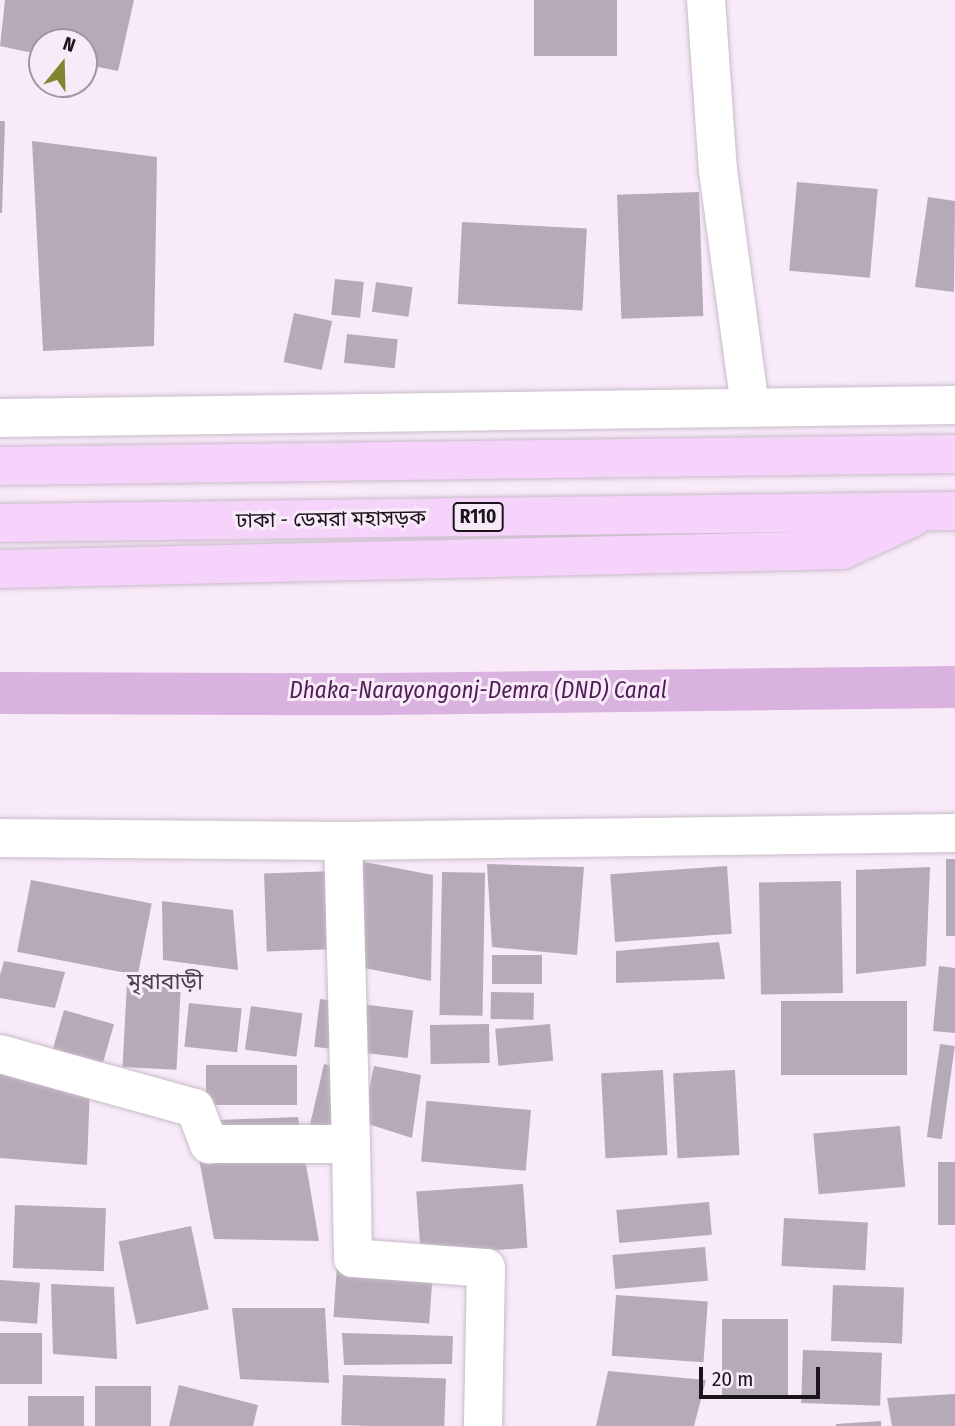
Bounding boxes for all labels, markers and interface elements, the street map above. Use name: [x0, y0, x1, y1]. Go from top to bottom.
north arrow: [28, 28, 98, 98]
text: N: [60, 32, 78, 57]
road number: R110: [452, 502, 504, 532]
street label: ঢাকা - ডেমরা মহাসড়ক: [236, 505, 426, 533]
water label: Dhaka-Narayongonj-Demra (DND) Canal: [289, 676, 667, 704]
district label: মৃধাবাড়ী: [127, 967, 203, 995]
scale bar: [703, 1352, 824, 1396]
text: 20 m: [712, 1366, 753, 1392]

